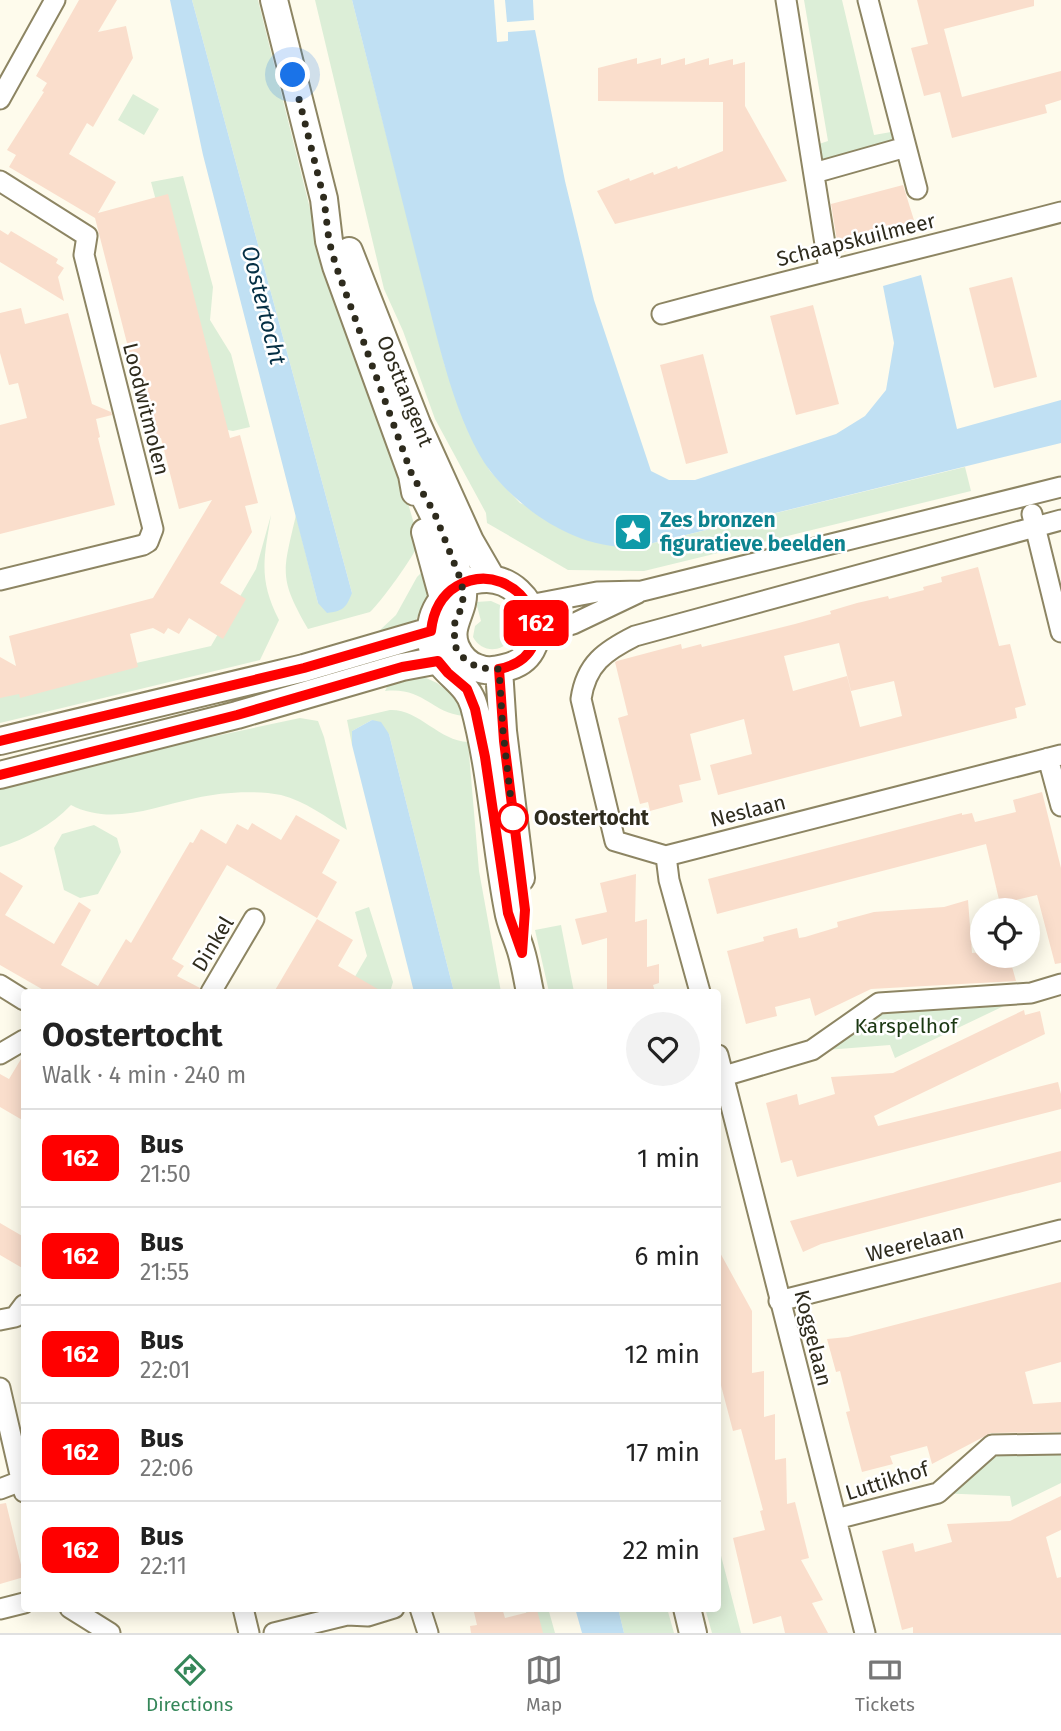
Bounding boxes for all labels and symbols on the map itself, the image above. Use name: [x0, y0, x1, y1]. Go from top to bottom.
your location: [275, 57, 310, 92]
street label: Schaapskuilmeer: [774, 208, 938, 272]
water label: Oostertocht: [236, 243, 292, 368]
street label: Oosttangent: [371, 332, 439, 451]
street label: Loodwitmolen: [117, 340, 175, 478]
place label: Zes bronzen figuratieve beelden: [660, 507, 846, 557]
place icon: Zes bronzen figuratieve beelden: [612, 511, 654, 553]
line badge: 162: [496, 600, 576, 646]
street label: Neslaan: [708, 789, 788, 833]
marker: Oostertocht: [498, 803, 528, 833]
place label: Oostertocht: [534, 805, 650, 831]
street label: Dinkel: [186, 912, 240, 976]
park label: Karspelhof: [855, 1013, 959, 1039]
street label: Weerelaan: [863, 1218, 967, 1268]
street label: Koggelaan: [788, 1287, 838, 1389]
street label: Luttikhof: [842, 1455, 934, 1506]

